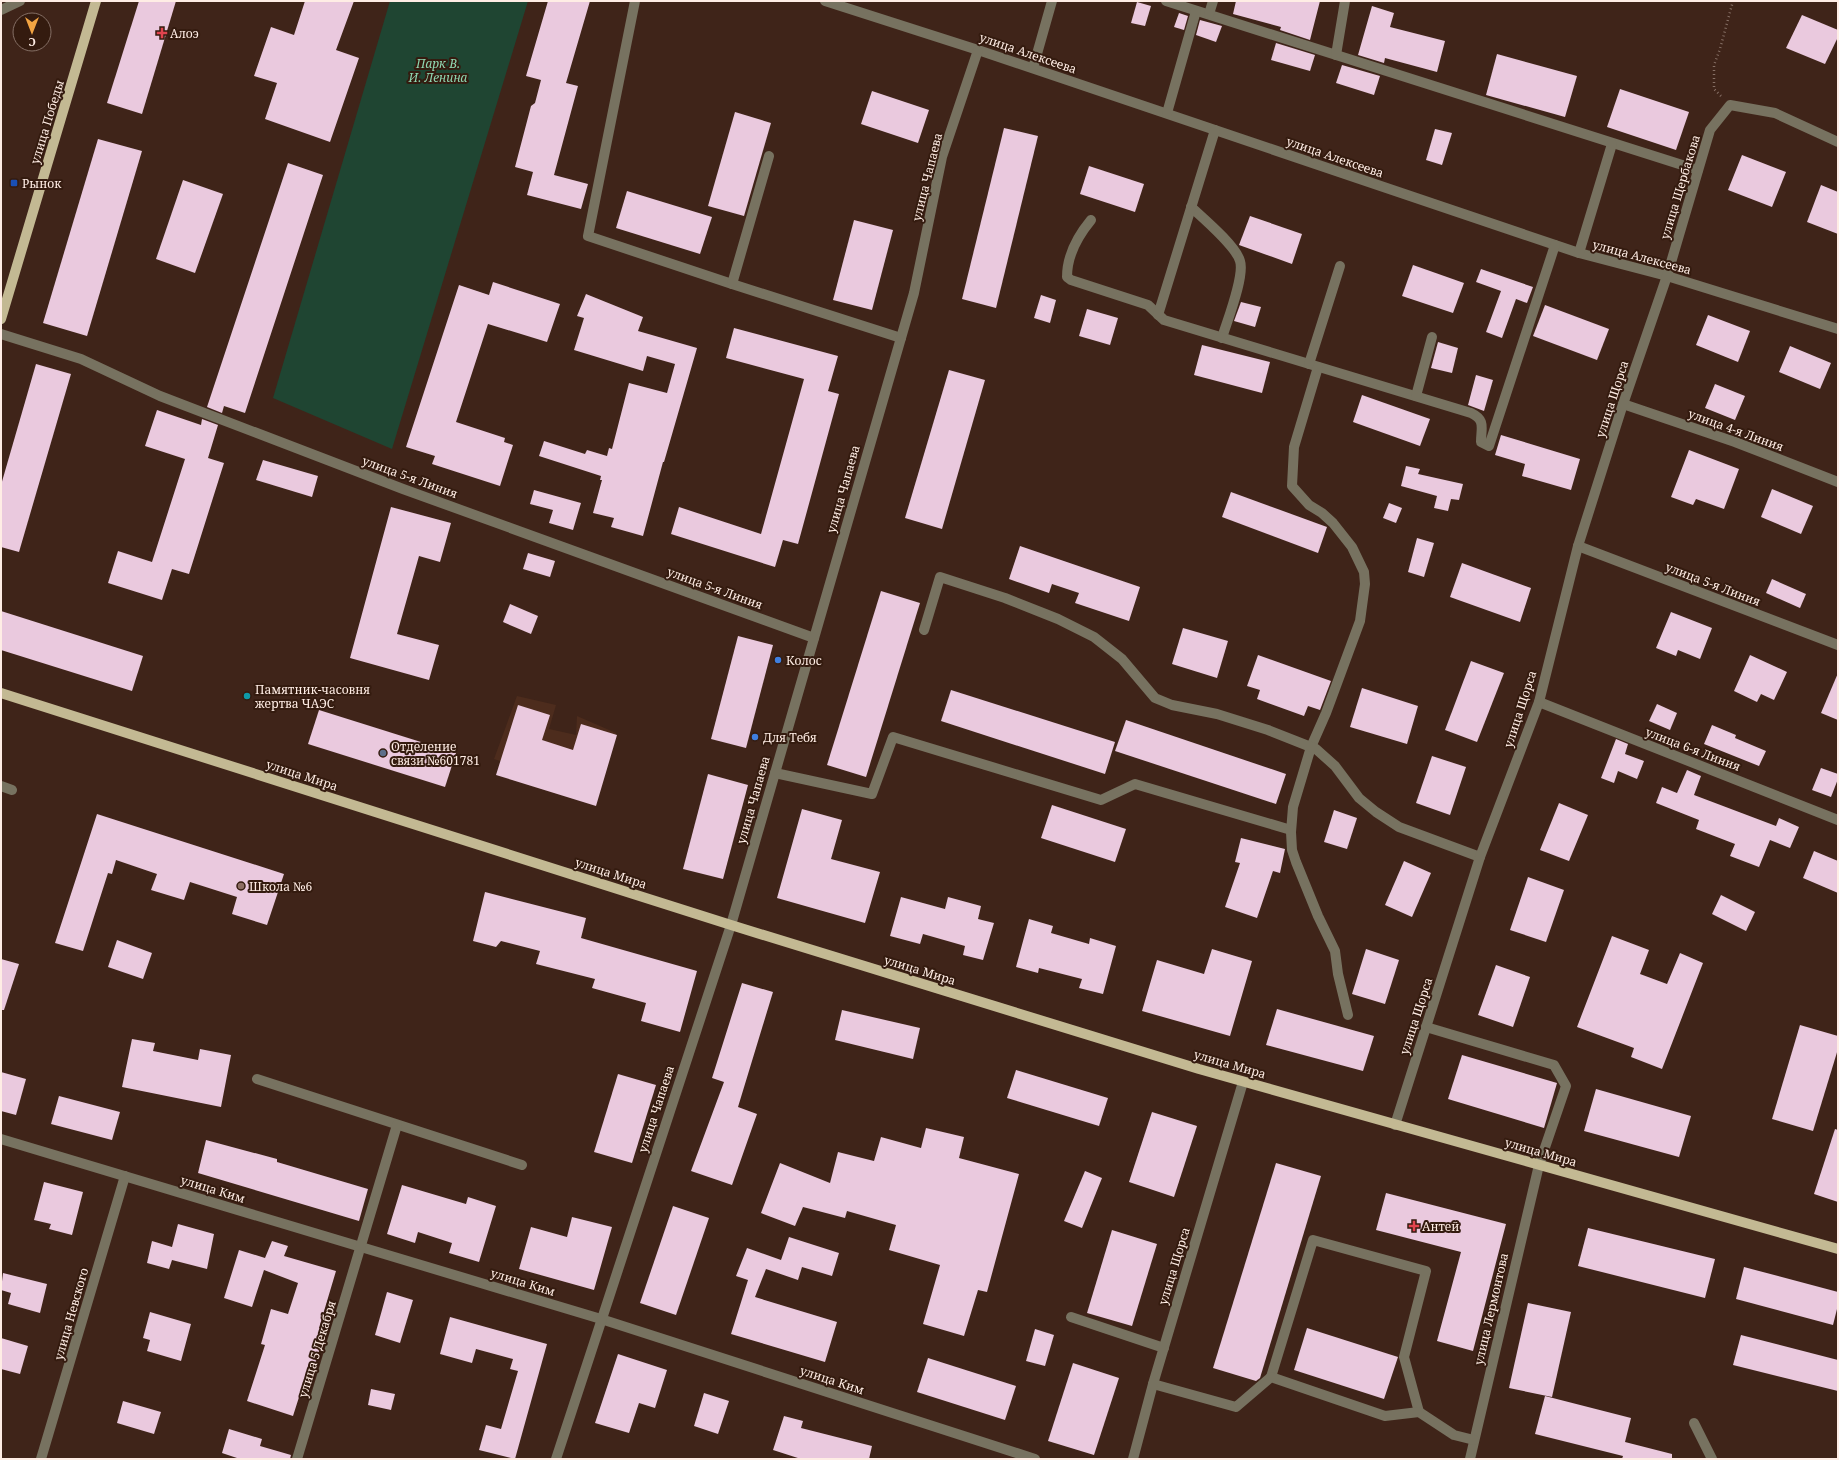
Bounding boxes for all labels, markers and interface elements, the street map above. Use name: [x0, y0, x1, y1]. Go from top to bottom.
north arrow: [12, 12, 52, 52]
place label: Алоэ: [170, 25, 199, 42]
marker: Алоэ: [157, 28, 167, 38]
street label: улица Алексеева: [977, 28, 1079, 78]
text: С: [28, 35, 36, 50]
park label: Парк В. И. Ленина: [408, 55, 468, 86]
street label: улица Победы: [26, 78, 68, 166]
street label: улица Чапаева: [908, 131, 946, 223]
street label: улица Алексеева: [1284, 132, 1386, 182]
street label: улица Щербакова: [1656, 133, 1704, 241]
place label: Рынок: [22, 175, 62, 192]
marker: Рынок: [9, 178, 19, 188]
street label: улица Алексеева: [1591, 236, 1693, 278]
street label: улица Щорса: [1591, 358, 1633, 440]
street label: улица 4-я Линия: [1686, 405, 1786, 455]
street label: улица Чапаева: [822, 443, 864, 535]
street label: улица 5-я Линия: [360, 452, 460, 502]
street label: улица 5-я Линия: [1663, 558, 1763, 610]
street label: улица 5-я Линия: [665, 563, 765, 613]
place label: Колос: [786, 652, 822, 669]
marker: Колос: [773, 655, 783, 665]
street label: улица Щорса: [1499, 668, 1541, 750]
place label: Памятник-часовня жертва ЧАЭС: [255, 681, 370, 712]
marker: Памятник-часовня жертва ЧАЭС: [242, 691, 252, 701]
street label: улица 6-я Линия: [1643, 723, 1743, 775]
place label: Для Тебя: [763, 729, 817, 746]
marker: Для Тебя: [750, 732, 760, 742]
place label: Отделение связи №601781: [391, 738, 480, 769]
marker: Отделение связи №601781: [378, 748, 388, 758]
street label: улица Чапаева: [732, 754, 774, 846]
street label: улица Мира: [264, 755, 340, 795]
street label: улица Мира: [573, 853, 649, 893]
place label: Школа №6: [249, 878, 313, 895]
marker: Школа №6: [236, 881, 246, 891]
street label: улица Мира: [882, 951, 958, 989]
street label: улица Щорса: [1395, 975, 1437, 1057]
street label: улица Мира: [1192, 1046, 1268, 1082]
street label: улица Чапаева: [634, 1063, 678, 1155]
street label: улица Мира: [1503, 1134, 1579, 1170]
street label: улица Ким: [179, 1171, 247, 1207]
place label: Антей: [1422, 1218, 1459, 1235]
marker: Антей: [1409, 1221, 1419, 1231]
street label: улица Щорса: [1154, 1225, 1194, 1307]
street label: улица Лермонтова: [1470, 1251, 1512, 1367]
street label: улица Ким: [489, 1264, 557, 1300]
street label: улица Невского: [50, 1266, 92, 1362]
street label: улица 5 Декабря: [294, 1298, 340, 1400]
street label: улица Ким: [798, 1362, 866, 1398]

